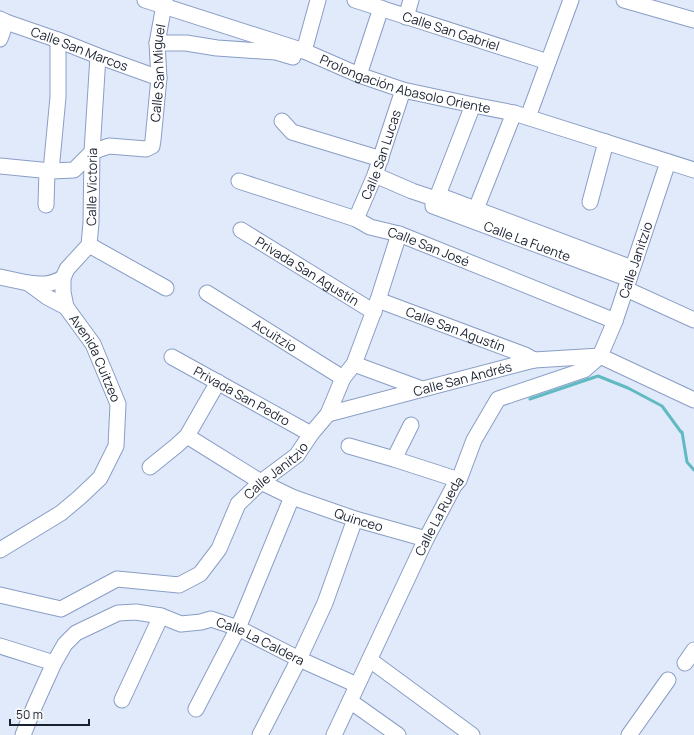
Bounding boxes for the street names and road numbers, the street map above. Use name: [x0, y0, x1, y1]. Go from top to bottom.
street label: Calle San Gabriel: [400, 7, 502, 55]
street label: Calle San Marcos: [29, 22, 131, 75]
street label: Calle San Miguel: [146, 22, 169, 123]
street label: Prolongación Abasolo Oriente: [317, 50, 493, 117]
street label: Calle San Lucas: [356, 107, 405, 202]
street label: Calle Victoria: [82, 147, 101, 226]
street label: Calle La Fuente: [481, 217, 574, 266]
street label: Calle Janitzio: [614, 219, 657, 301]
street label: Calle San José: [386, 223, 473, 271]
street label: Privada San Agustín: [252, 232, 363, 310]
street label: Calle San Agustín: [403, 302, 508, 356]
street label: Avenida Cuitzeo: [65, 310, 125, 405]
street label: Acuitzio: [249, 315, 301, 356]
street label: Calle San Andrés: [411, 357, 514, 400]
street label: Privada San Pedro: [191, 362, 294, 430]
street label: Calle Janitzio: [240, 438, 312, 503]
street label: Calle La Rueda: [410, 472, 468, 559]
street label: Quinceo: [332, 503, 385, 536]
street label: Calle La Caldera: [214, 612, 307, 669]

